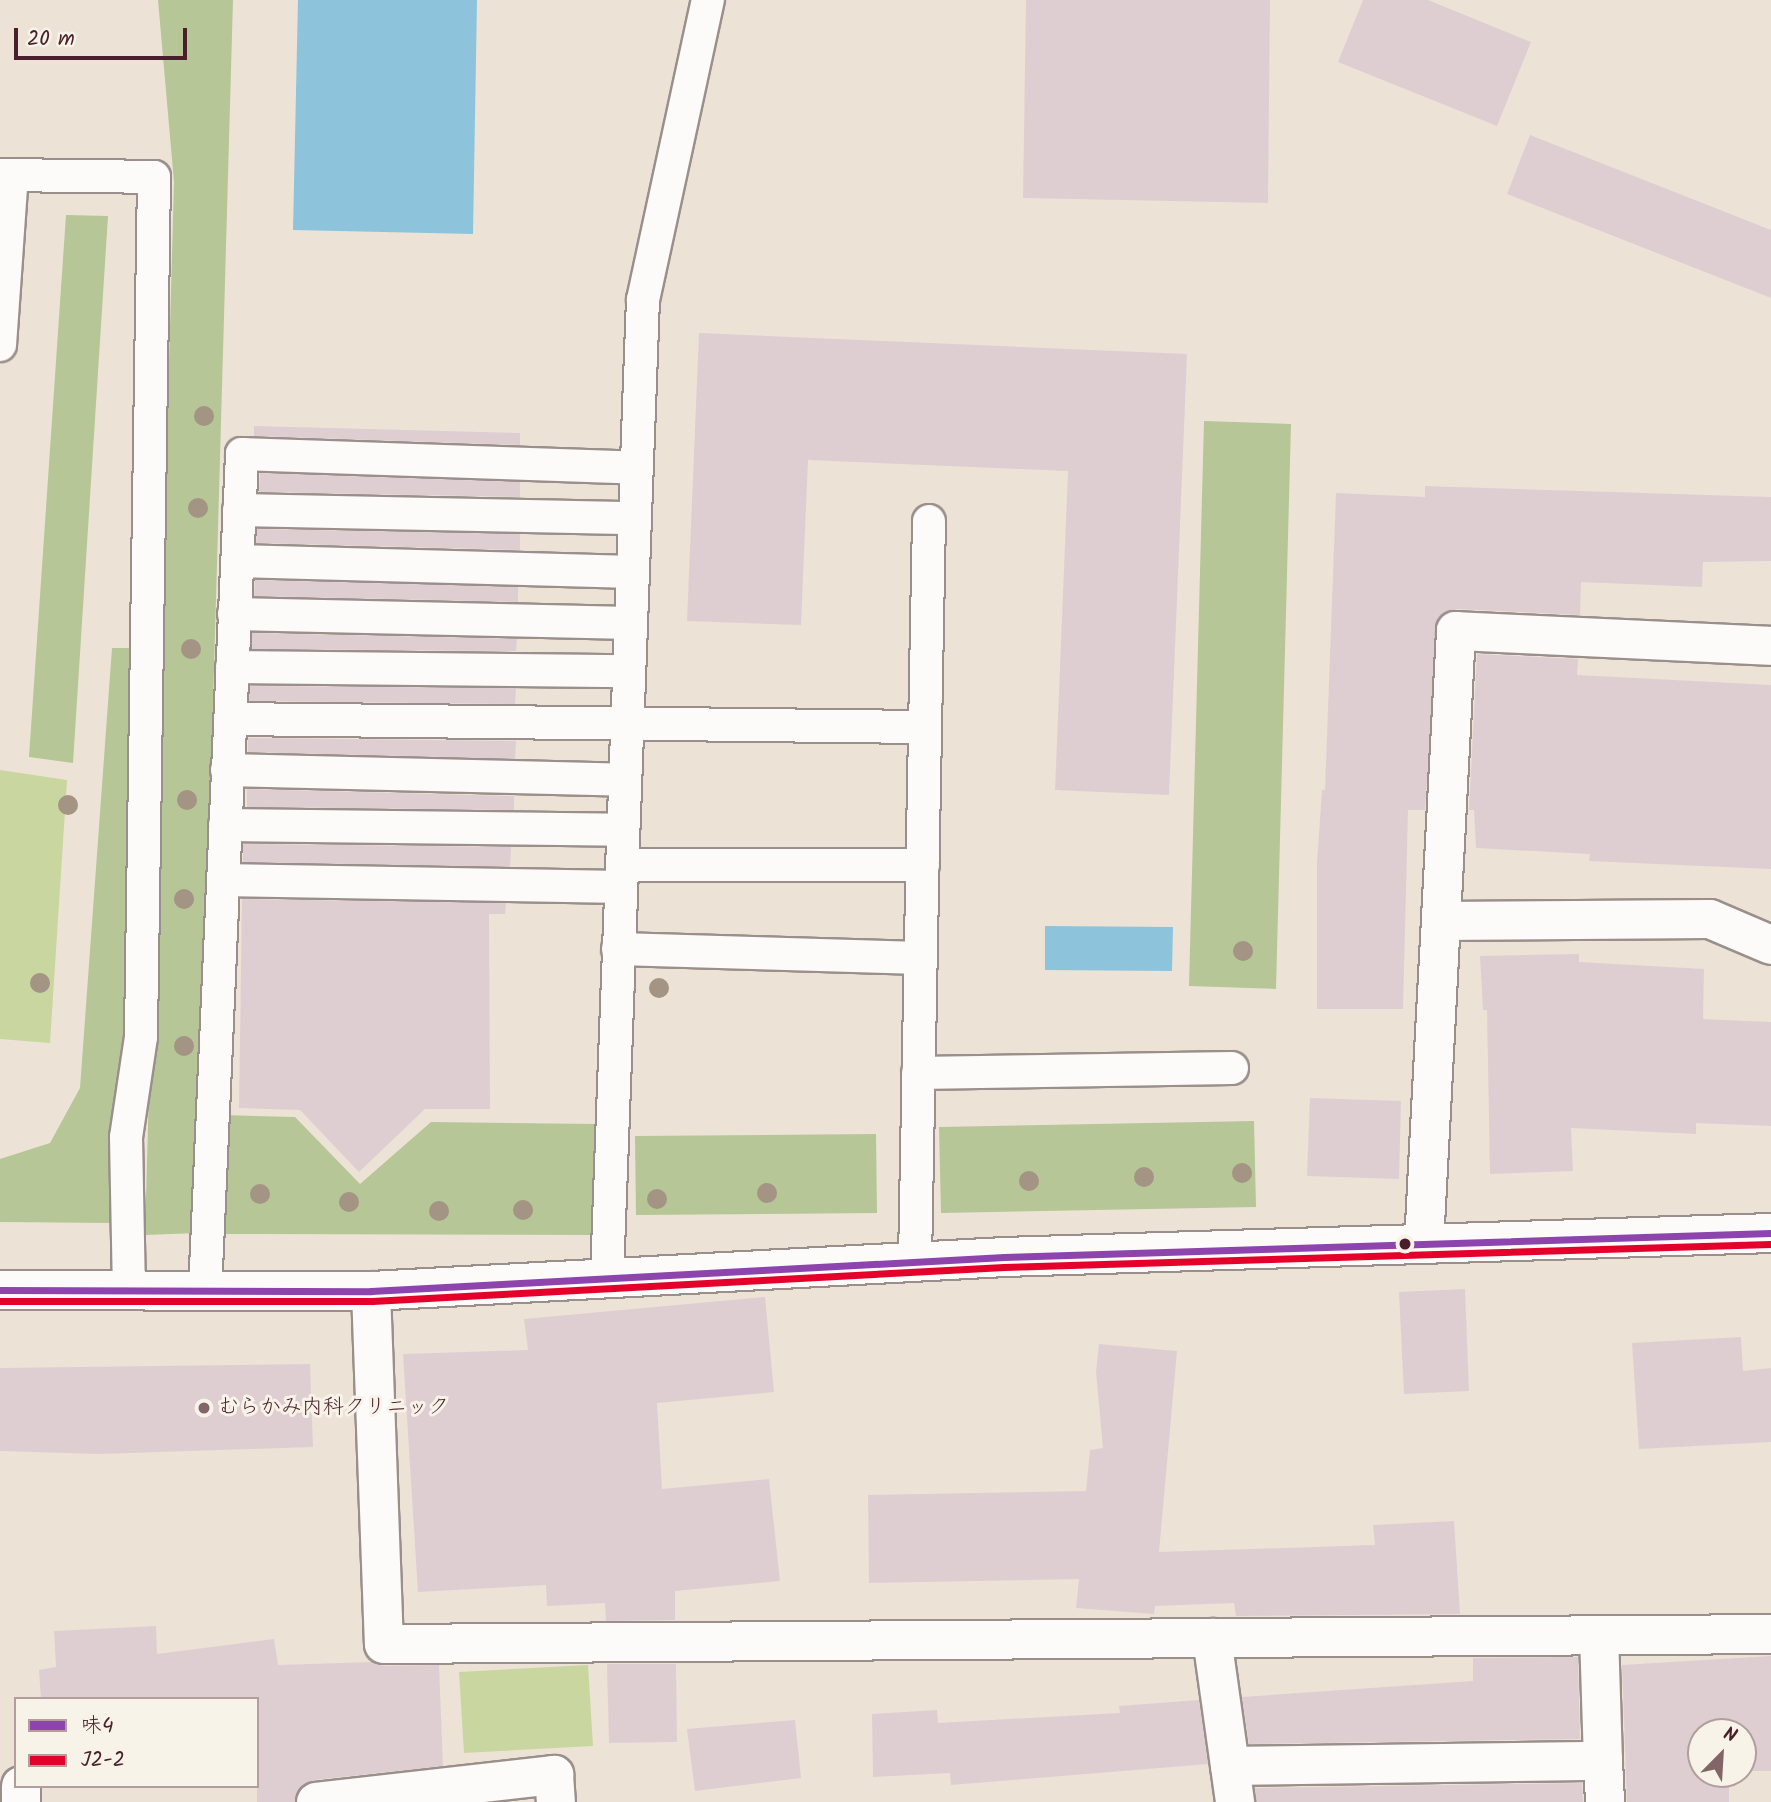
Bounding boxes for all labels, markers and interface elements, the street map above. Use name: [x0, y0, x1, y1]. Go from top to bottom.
scale bar: [18, 14, 191, 58]
text: 20 m: [27, 23, 75, 56]
unlabelled marker: [1398, 1237, 1412, 1251]
place label: むらかみ内科クリニック: [218, 1395, 449, 1421]
marker: むらかみ内科クリニック: [196, 1400, 212, 1416]
legend: [14, 1697, 259, 1788]
text: 味4: [81, 1710, 114, 1743]
north arrow: [1687, 1718, 1757, 1788]
text: N: [1718, 1719, 1741, 1752]
text: J2-2: [81, 1744, 125, 1777]

